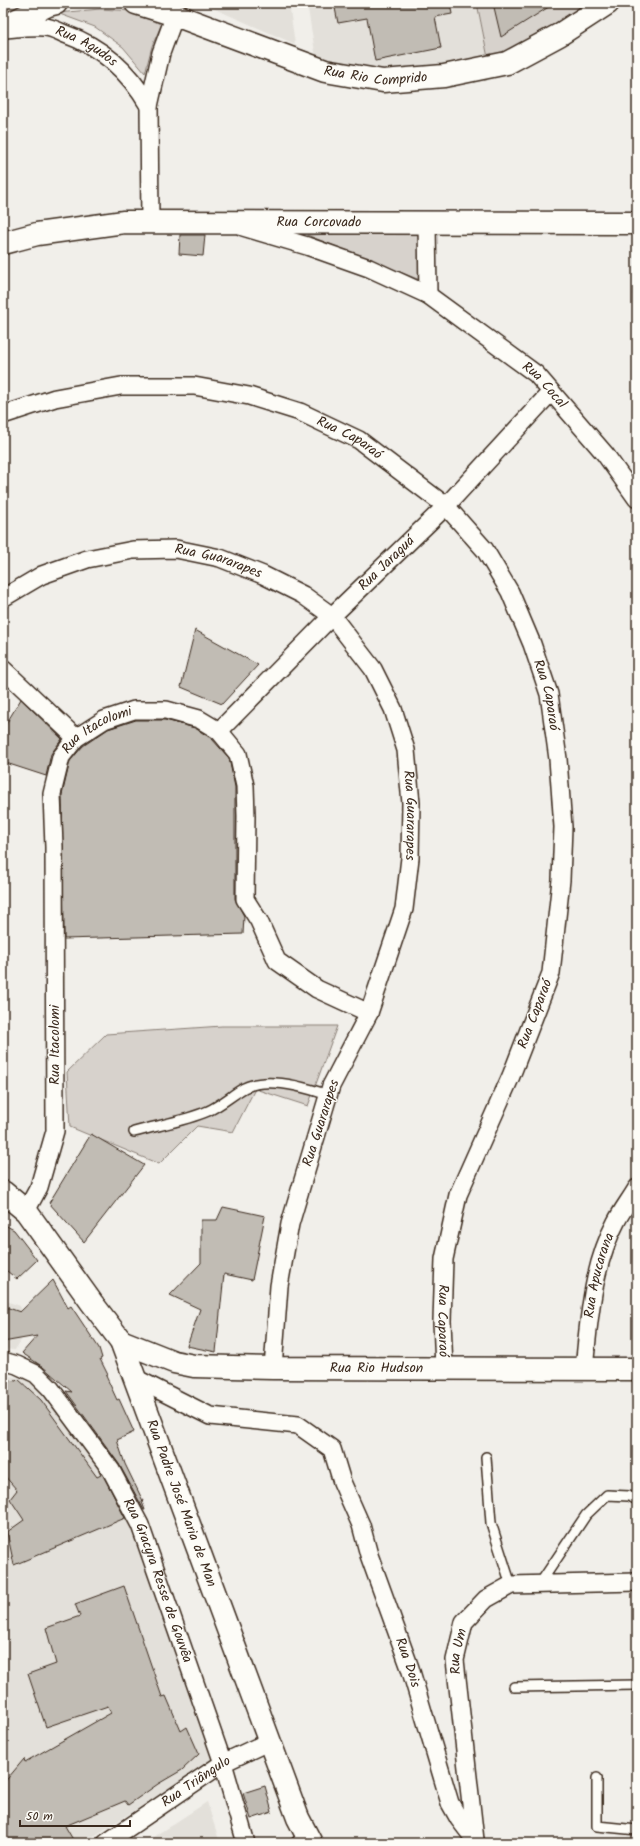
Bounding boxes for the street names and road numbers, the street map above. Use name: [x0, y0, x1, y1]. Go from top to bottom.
street label: Rua Agudos: [52, 20, 122, 72]
street label: Rua Rio Comprido: [322, 60, 428, 92]
street label: Rua Corcovado: [277, 211, 361, 233]
street label: Rua Cocal: [517, 356, 573, 414]
street label: Rua Caparaó: [313, 410, 388, 465]
street label: Rua Jaraguá: [353, 530, 421, 596]
street label: Rua Guararapes: [173, 538, 265, 585]
street label: Rua Caparaó: [527, 656, 565, 733]
street label: Rua Itacolomi: [56, 700, 136, 759]
street label: Rua Guararapes: [397, 769, 422, 861]
street label: Rua Caparaó: [512, 975, 559, 1052]
street label: Rua Itacolomi: [44, 1004, 66, 1085]
street label: Rua Guararapes: [297, 1077, 345, 1169]
street label: Rua Apucarana: [578, 1229, 620, 1319]
street label: Rua Caparaó: [431, 1284, 455, 1358]
street label: Rua Rio Hudson: [330, 1357, 423, 1379]
street label: Rua Padre José Maria de Man: [140, 1416, 222, 1590]
street label: Rua Gracyra Resse de Gouvêa: [117, 1494, 198, 1666]
street label: Rua Um: [444, 1626, 473, 1676]
street label: Rua Dois: [389, 1634, 426, 1690]
street label: Rua Triângulo: [157, 1750, 234, 1813]

